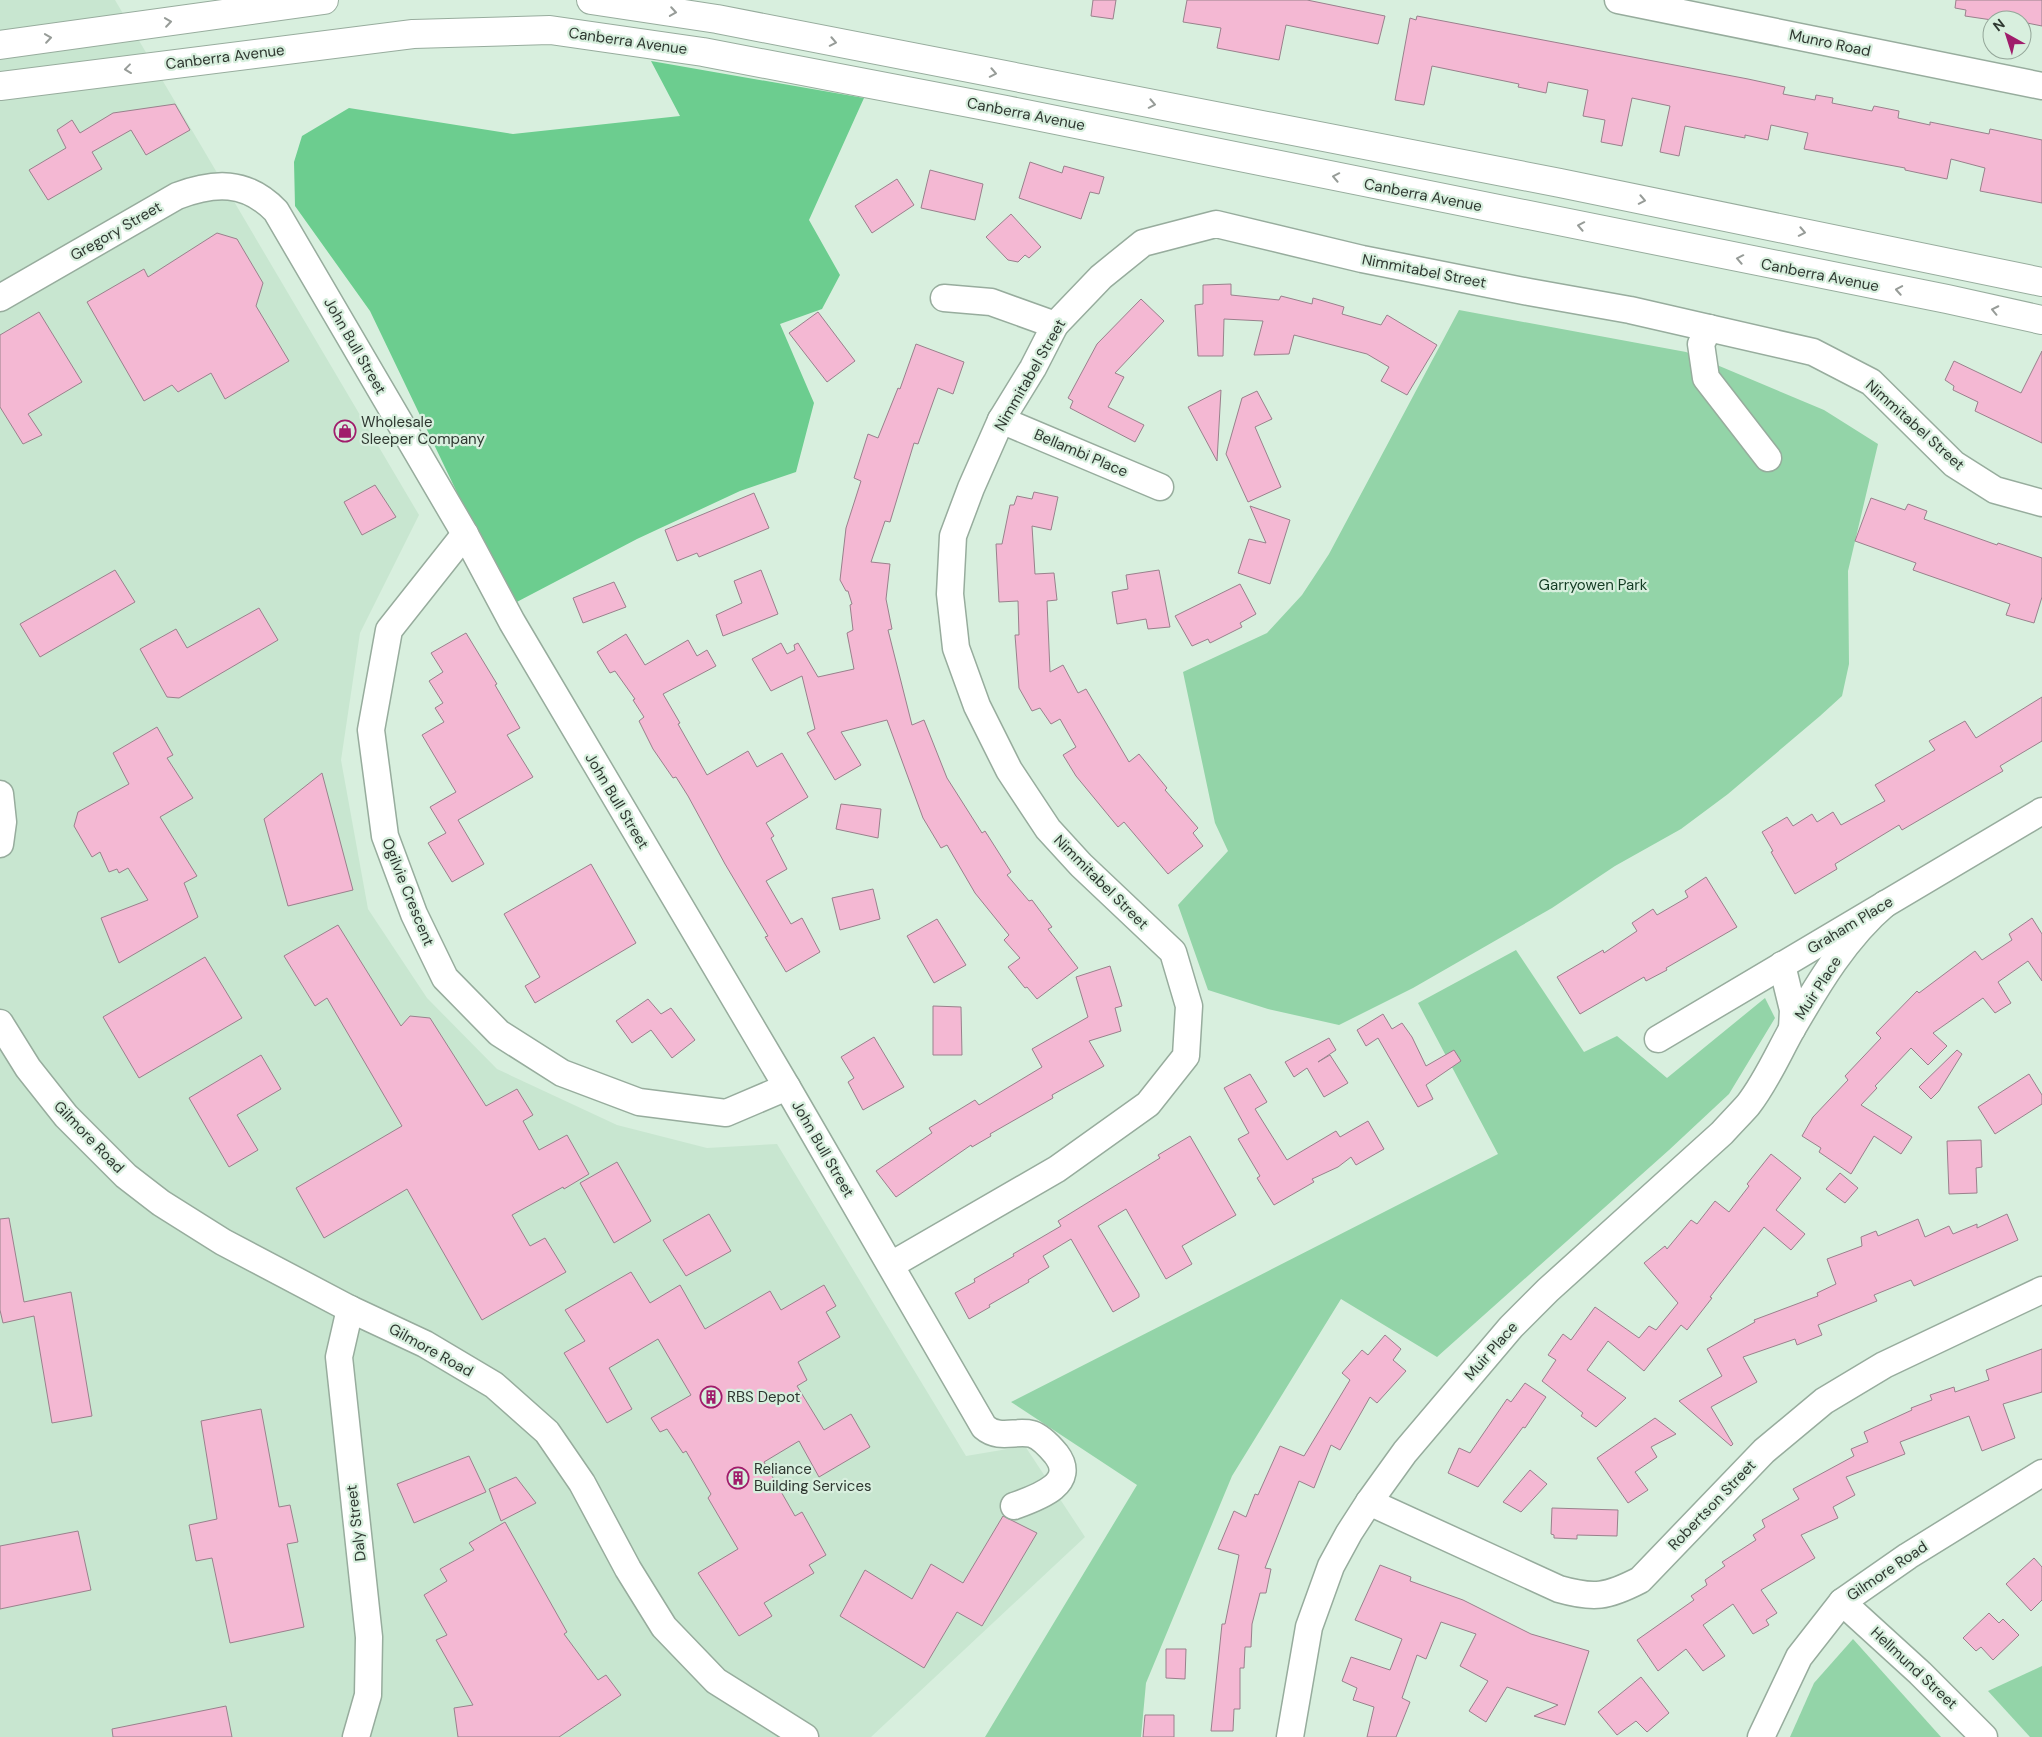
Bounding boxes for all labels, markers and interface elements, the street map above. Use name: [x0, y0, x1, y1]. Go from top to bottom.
one-way arrow: [669, 7, 678, 17]
north arrow: [1982, 10, 2032, 60]
text: N: [1989, 15, 2008, 35]
one-way arrow: [163, 17, 172, 27]
street label: Canberra Avenue: [567, 23, 689, 59]
street label: Munro Road: [1787, 25, 1873, 61]
one-way arrow: [44, 34, 53, 44]
one-way arrow: [829, 36, 838, 46]
street label: Canberra Avenue: [164, 40, 286, 74]
one-way arrow: [124, 63, 132, 74]
one-way arrow: [988, 67, 997, 77]
street label: Canberra Avenue: [965, 93, 1087, 135]
one-way arrow: [1148, 98, 1157, 108]
one-way arrow: [1331, 172, 1340, 183]
street label: Canberra Avenue: [1362, 174, 1484, 216]
one-way arrow: [1638, 194, 1647, 205]
street label: Gregory Street: [67, 197, 165, 265]
one-way arrow: [1576, 222, 1585, 232]
one-way arrow: [1797, 226, 1806, 237]
street label: Nimmitabel Street: [1360, 249, 1488, 293]
one-way arrow: [1736, 254, 1744, 264]
street label: Canberra Avenue: [1759, 254, 1881, 296]
one-way arrow: [1895, 286, 1904, 296]
street label: John Bull Street: [319, 294, 391, 398]
one-way arrow: [1990, 305, 1999, 315]
street label: Nimmitabel Street: [990, 315, 1070, 435]
street label: Nimmitabel Street: [1861, 375, 1969, 475]
place label: Wholesale Sleeper Company: [361, 412, 485, 449]
shop icon: Wholesale Sleeper Company: [333, 419, 357, 443]
street label: Bellambi Place: [1031, 424, 1131, 482]
park label: Garryowen Park: [1539, 575, 1648, 595]
street label: John Bull Street: [580, 749, 654, 853]
street label: Nimmitabel Street: [1049, 830, 1153, 934]
street label: Ogilvie Crescent: [377, 835, 439, 949]
street label: Graham Place: [1803, 892, 1897, 958]
street label: Muir Place: [1790, 953, 1846, 1023]
street label: Gilmore Road: [49, 1097, 129, 1177]
street label: John Bull Street: [787, 1097, 859, 1201]
street label: Muir Place: [1460, 1317, 1522, 1385]
street label: Gilmore Road: [385, 1319, 477, 1381]
building icon: RBS Depot: [699, 1385, 723, 1409]
place label: RBS Depot: [727, 1387, 800, 1407]
street label: Robertson Street: [1664, 1455, 1760, 1554]
place label: Reliance Building Services: [754, 1459, 871, 1496]
building icon: Reliance Building Services: [726, 1466, 750, 1490]
street label: Daly Street: [341, 1484, 371, 1562]
street label: Gilmore Road: [1843, 1537, 1931, 1605]
street label: Hellmund Street: [1866, 1623, 1962, 1714]

